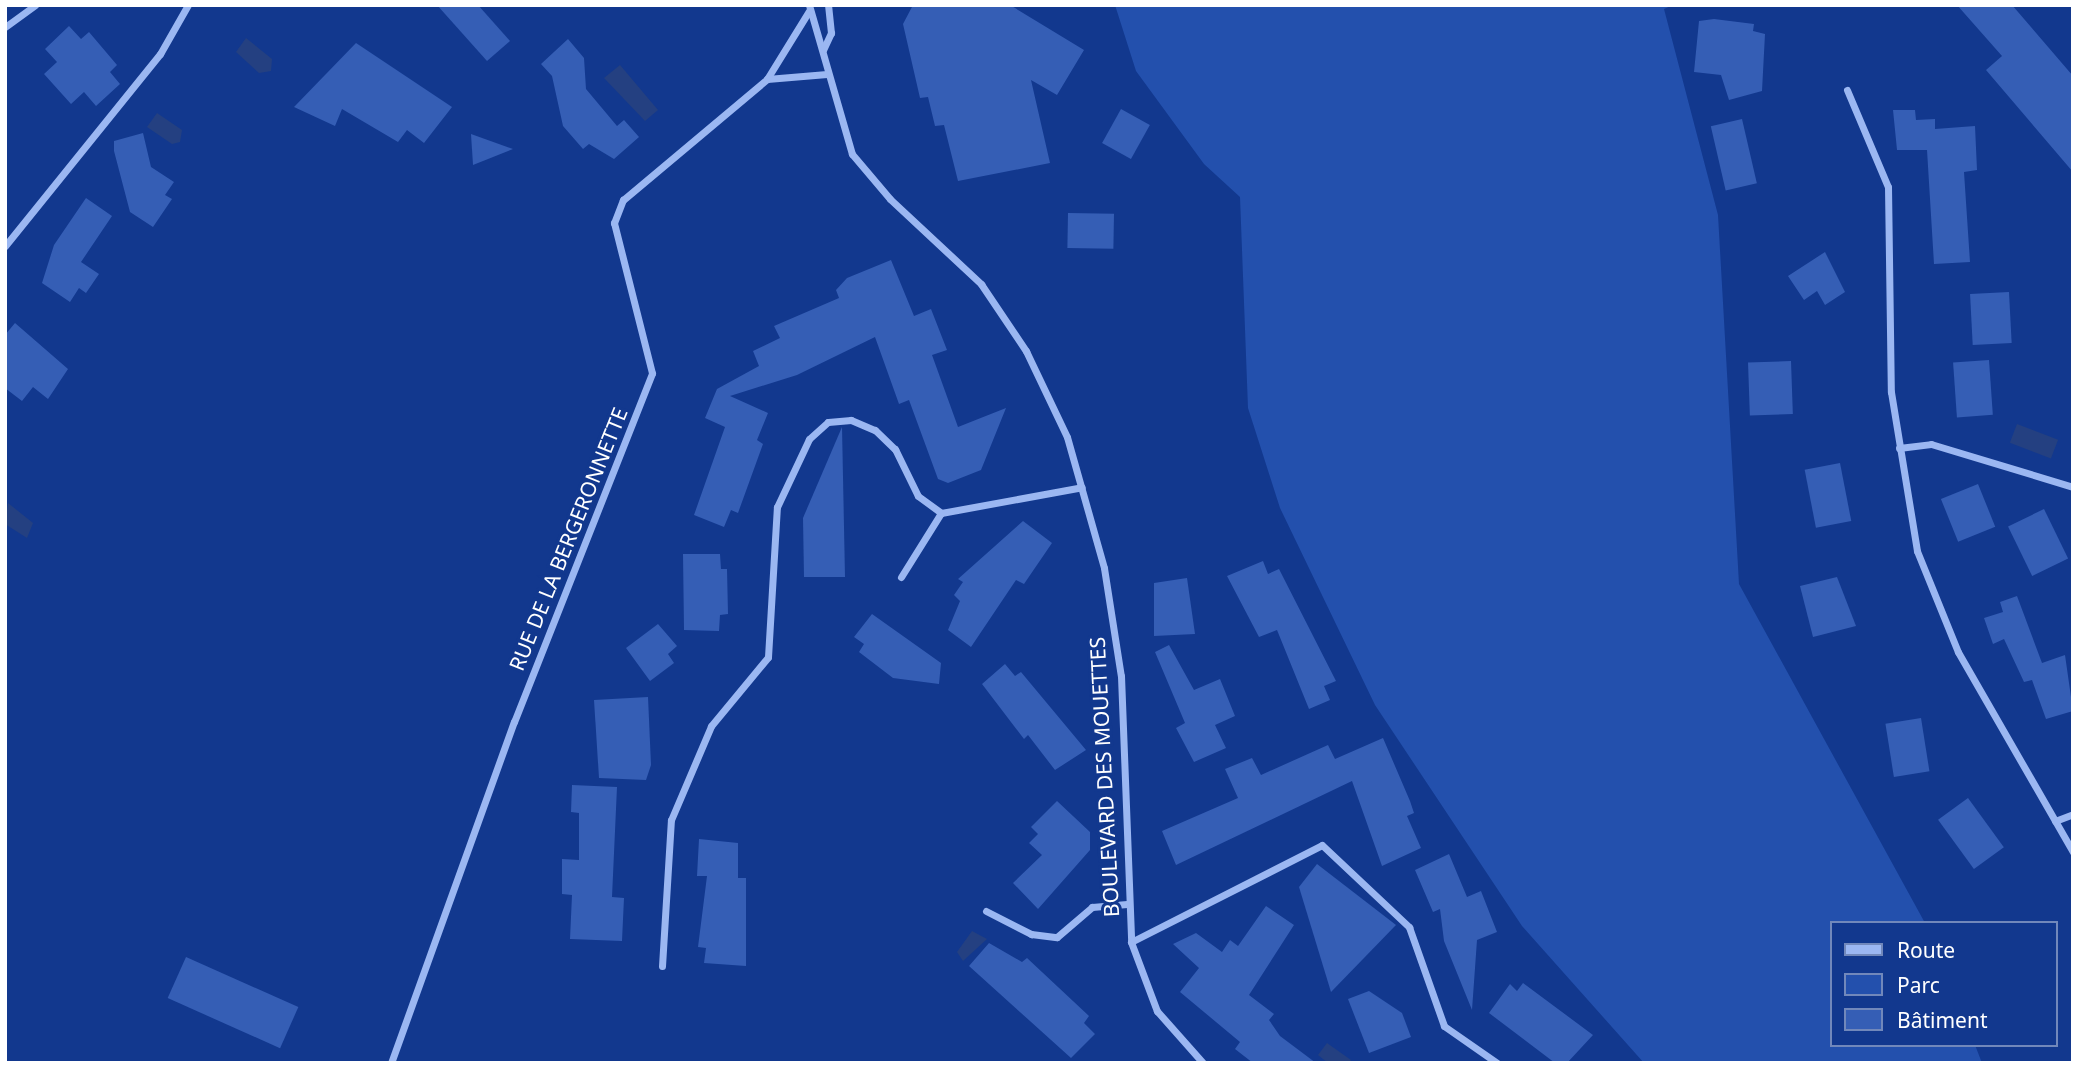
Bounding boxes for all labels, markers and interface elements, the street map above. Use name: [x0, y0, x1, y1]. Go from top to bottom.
street label: RUE DE LA BERGERONNETTE: [504, 404, 632, 674]
street label: BOULEVARD DES MOUETTES: [1084, 636, 1124, 918]
legend: [1829, 921, 2057, 1047]
text: Route: [1897, 936, 1955, 964]
text: Parc: [1897, 971, 1940, 999]
text: Bâtiment: [1897, 1006, 1987, 1034]

